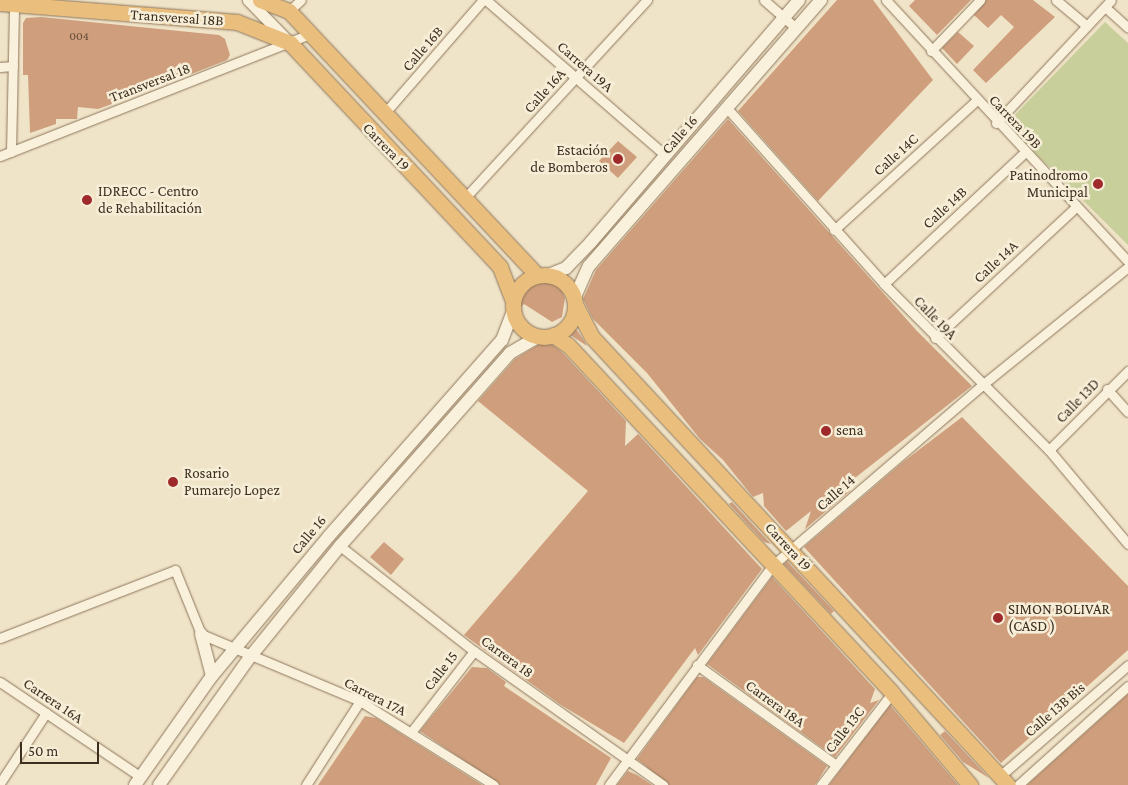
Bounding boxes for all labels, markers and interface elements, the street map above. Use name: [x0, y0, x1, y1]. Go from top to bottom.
street label: Transversal 18B: [130, 6, 224, 30]
street label: Calle 16B: [399, 23, 447, 75]
house number: 004: [69, 30, 89, 44]
street label: Carrera 19A: [553, 38, 617, 96]
street label: Transversal 18: [107, 59, 193, 107]
street label: Calle 16A: [520, 65, 570, 117]
street label: Carrera 19B: [985, 91, 1045, 153]
street label: Calle 16: [658, 112, 702, 158]
street label: Carrera 19: [359, 119, 413, 175]
street label: Calle 14C: [870, 130, 922, 180]
place label: Estación de Bomberos: [530, 141, 608, 176]
marker: Estación de Bomberos: [612, 153, 624, 165]
place label: Patinodromo Municipal: [1010, 166, 1088, 201]
marker: Patinodromo Municipal: [1092, 178, 1104, 190]
place label: IDRECC - Centro de Rehabilitación: [98, 182, 202, 217]
street label: Calle 14B: [919, 183, 971, 233]
marker: IDRECC - Centro de Rehabilitación: [80, 193, 94, 207]
street label: Calle 14A: [970, 237, 1022, 287]
street label: Calle 19A: [910, 292, 960, 344]
street label: Calle 13D: [1052, 375, 1104, 427]
place label: sena: [836, 422, 863, 440]
marker: sena: [820, 425, 832, 437]
place label: Rosario Pumarejo Lopez: [184, 464, 280, 499]
street label: Calle 14: [813, 471, 859, 515]
marker: Rosario Pumarejo Lopez: [166, 475, 180, 489]
street label: Calle 16: [287, 512, 331, 558]
street label: Carrera 19: [761, 519, 815, 575]
place label: SIMON BOLIVAR (CASD ): [1008, 600, 1110, 635]
marker: SIMON BOLIVAR (CASD ): [992, 612, 1004, 624]
street label: Carrera 18: [477, 632, 537, 682]
street label: Calle 15: [420, 648, 462, 694]
street label: Carrera 16A: [20, 674, 86, 728]
street label: Carrera 17A: [341, 674, 409, 720]
street label: Carrera 18A: [742, 676, 808, 732]
street label: Calle 13B Bis: [1021, 679, 1089, 741]
street label: Calle 13C: [821, 703, 869, 757]
scale bar: [22, 732, 101, 764]
text: 50 m: [28, 743, 58, 759]

